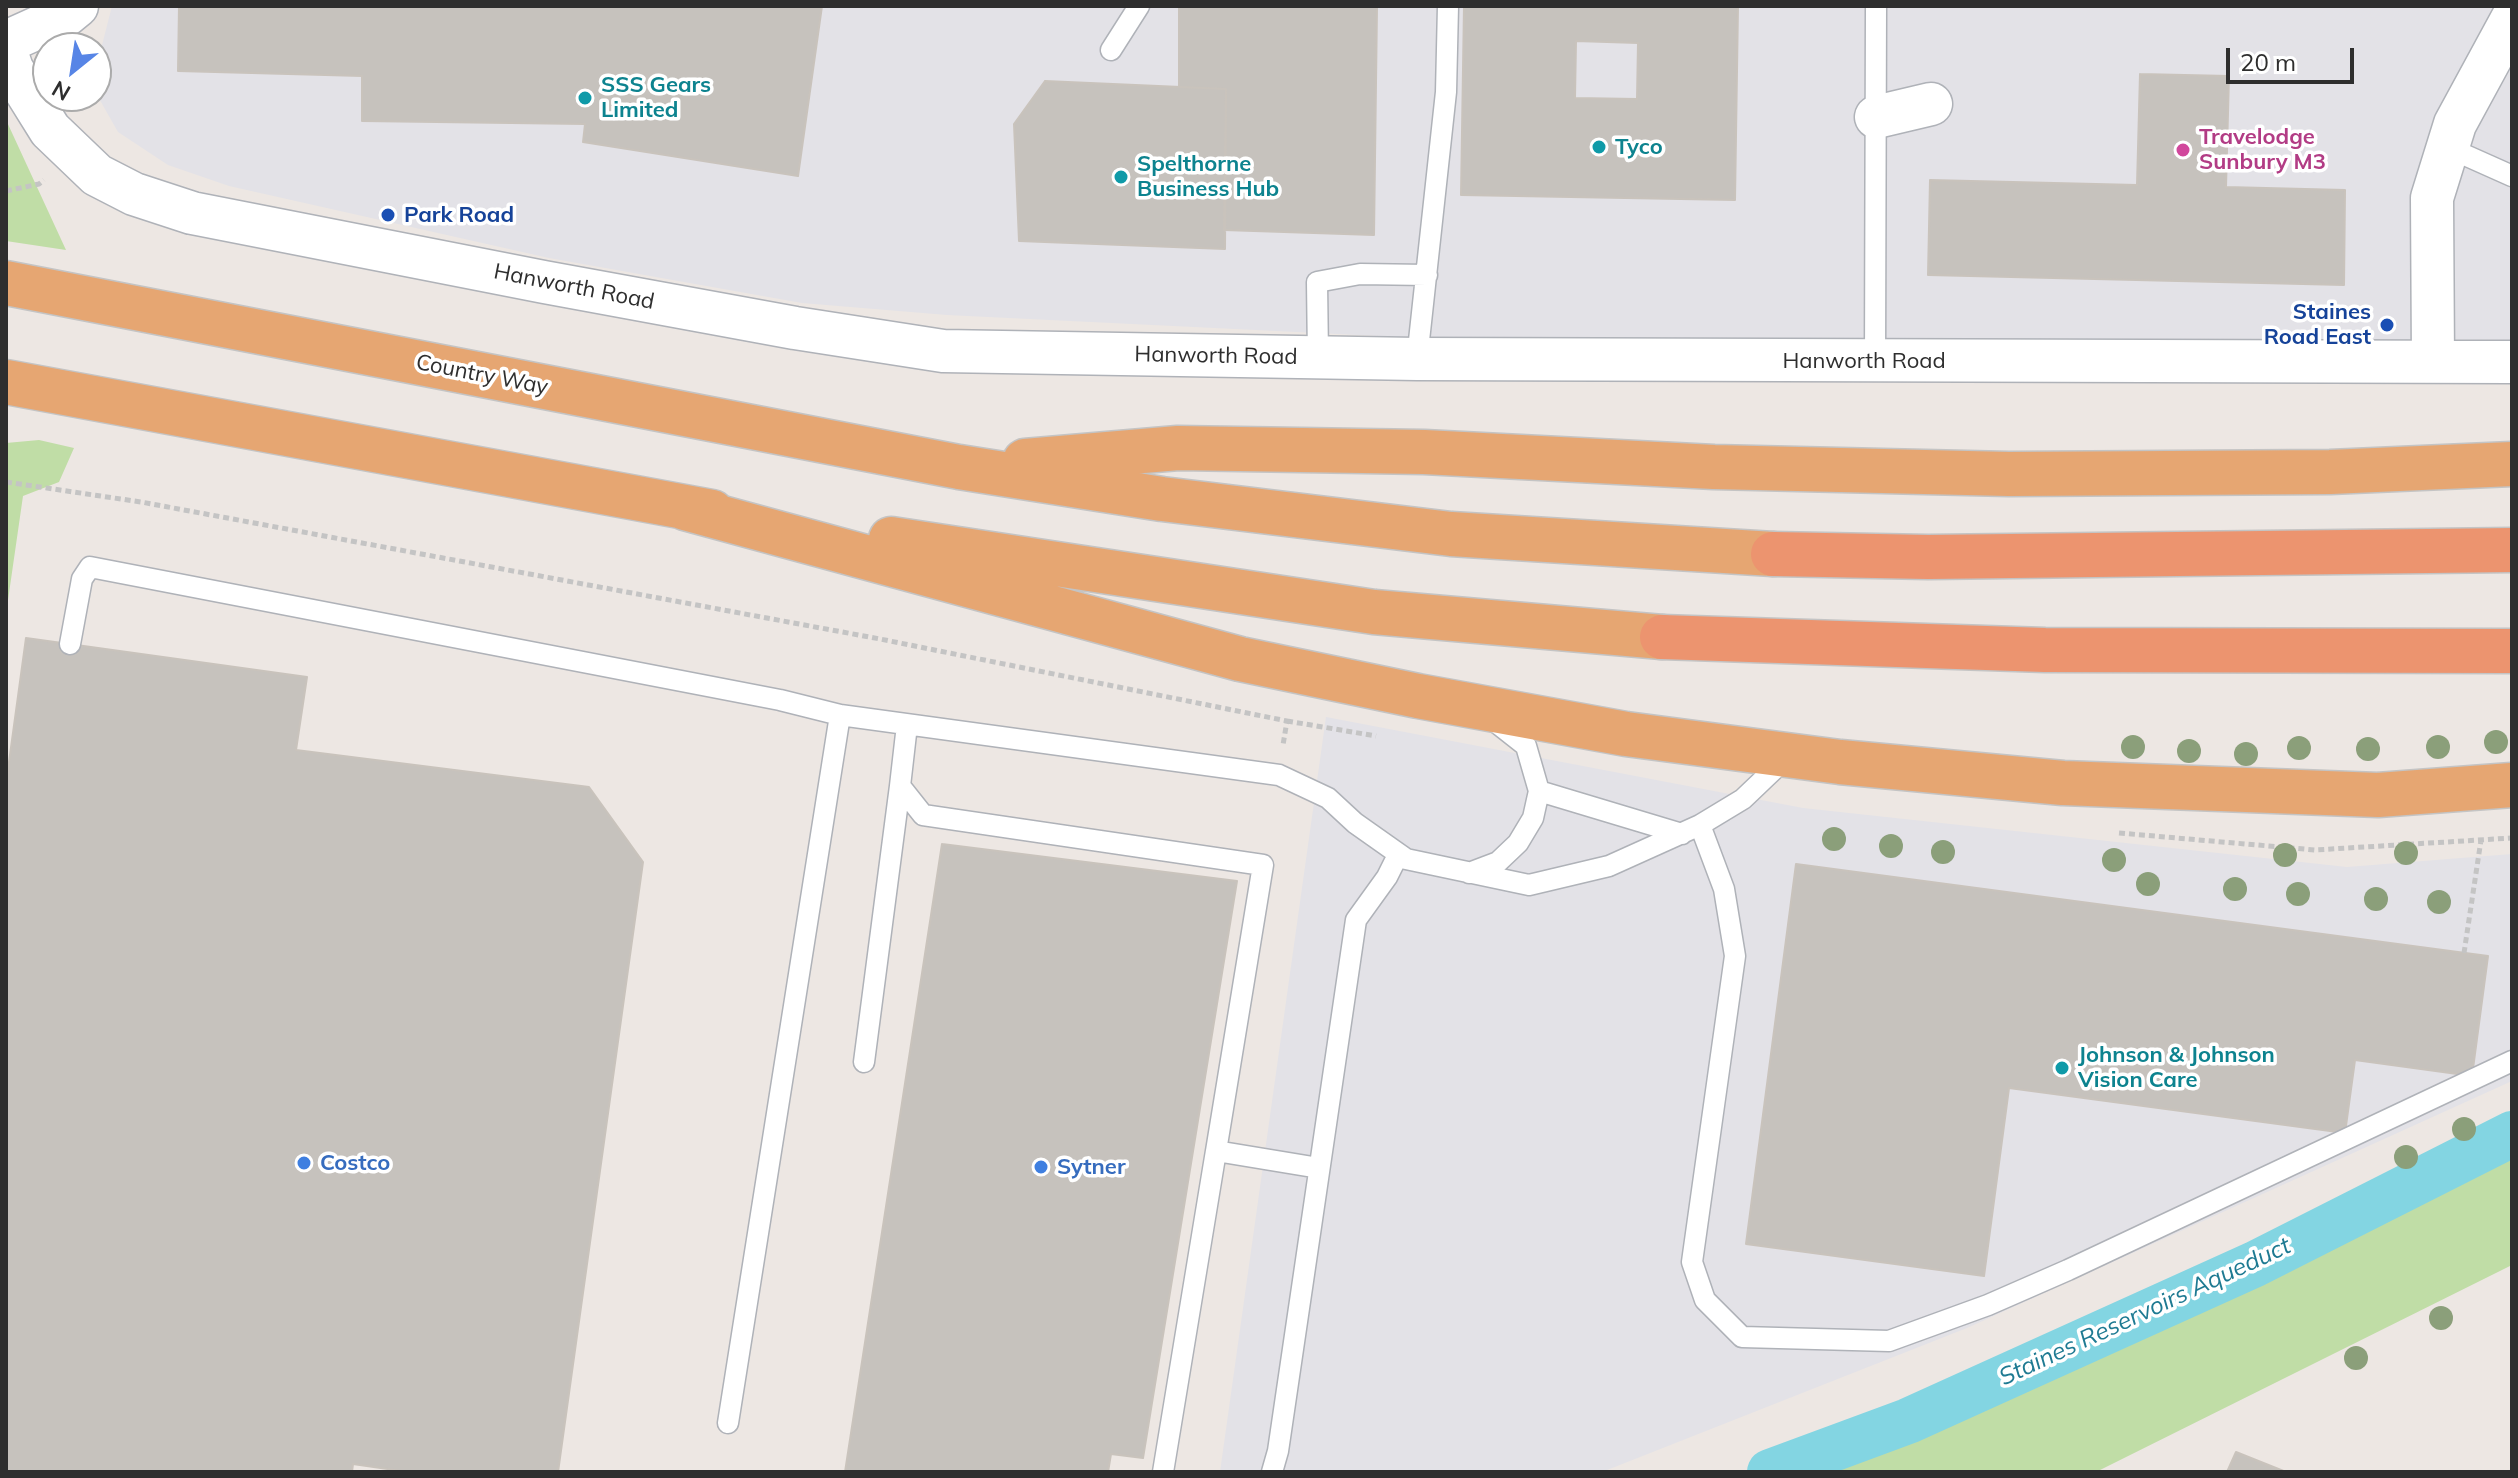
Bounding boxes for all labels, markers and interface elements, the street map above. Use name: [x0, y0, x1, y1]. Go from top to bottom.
north arrow: [32, 32, 112, 112]
scale bar: [2230, 32, 2358, 82]
text: 20 m: [2240, 47, 2296, 77]
place label: SSS Gears Limited: [601, 72, 711, 124]
text: N: [47, 75, 75, 107]
marker: SSS Gears Limited: [576, 89, 594, 107]
place label: Travelodge Sunbury M3: [2199, 124, 2326, 176]
place label: Tyco: [1615, 134, 1663, 160]
marker: Tyco: [1590, 138, 1608, 156]
marker: Travelodge Sunbury M3: [2174, 141, 2192, 159]
place label: Spelthorne Business Hub: [1137, 151, 1279, 202]
marker: Spelthorne Business Hub: [1112, 168, 1130, 186]
place label: Park Road: [404, 202, 514, 228]
marker: Park Road: [379, 206, 397, 224]
street label: Hanworth Road: [491, 258, 657, 316]
place label: Staines Road East: [2264, 299, 2371, 350]
marker: Staines Road East: [2378, 316, 2396, 334]
street label: Hanworth Road: [1134, 341, 1298, 371]
street label: Hanworth Road: [1782, 348, 1946, 374]
street label: Country Way: [414, 349, 550, 401]
place label: Johnson & Johnson Vision Care: [2078, 1042, 2275, 1094]
marker: Johnson & Johnson Vision Care: [2053, 1059, 2071, 1077]
place label: Costco: [320, 1150, 390, 1176]
marker: Costco: [295, 1154, 313, 1172]
place label: Sytner: [1057, 1154, 1126, 1180]
marker: Sytner: [1032, 1158, 1050, 1176]
water label: Staines Reservoirs Aqueduct: [1995, 1232, 2295, 1392]

